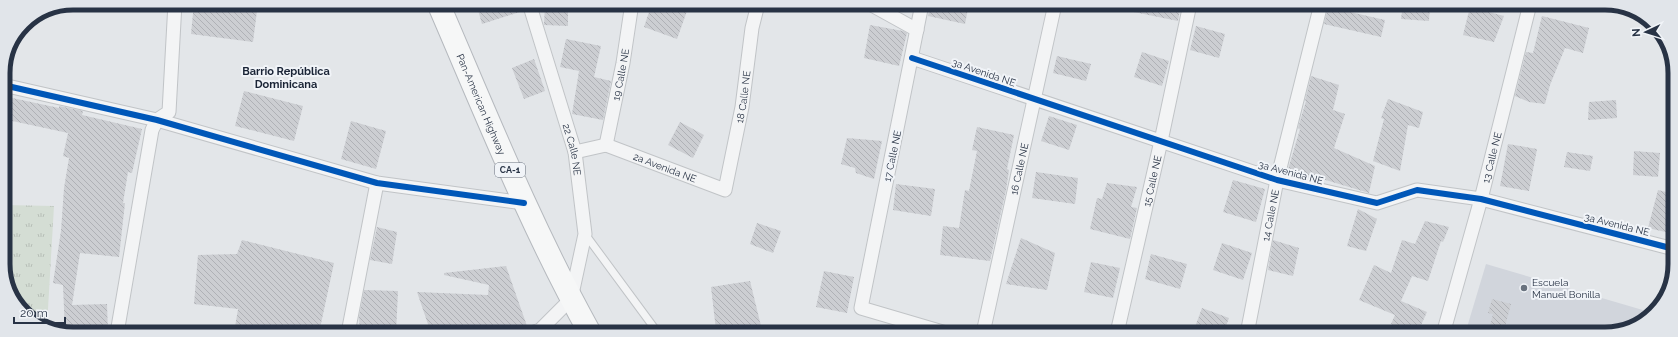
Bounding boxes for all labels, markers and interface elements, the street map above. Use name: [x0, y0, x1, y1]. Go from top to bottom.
north arrow: [1626, 12, 1666, 52]
text: N: [1630, 28, 1643, 37]
street label: 19 Calle NE: [610, 48, 631, 102]
street label: Pan-American Highway: [454, 52, 508, 157]
street label: 3a Avenida NE: [951, 56, 1017, 89]
district label: Barrio República Dominicana: [242, 65, 330, 91]
street label: 18 Calle NE: [734, 70, 753, 124]
street label: 22 Calle NE: [561, 122, 583, 176]
street label: 17 Calle NE: [882, 129, 903, 183]
street label: 13 Calle NE: [1480, 131, 1504, 184]
street label: 16 Calle NE: [1008, 142, 1030, 196]
street label: 2a Avenida NE: [632, 151, 698, 185]
street label: 15 Calle NE: [1141, 154, 1164, 208]
street label: 3a Avenida NE: [1257, 159, 1324, 186]
road number: CA-1: [495, 163, 525, 177]
street label: 14 Calle NE: [1260, 189, 1281, 242]
street label: 3a Avenida NE: [1583, 211, 1650, 238]
place label: Escuela Manuel Bonilla: [1532, 277, 1600, 300]
marker: Escuela Manuel Bonilla: [1519, 283, 1529, 293]
scale bar: [14, 299, 65, 325]
text: 20 m: [20, 306, 48, 320]

